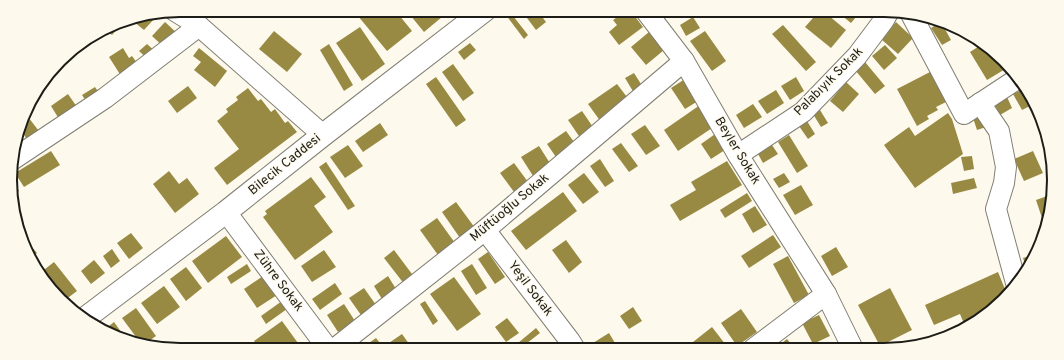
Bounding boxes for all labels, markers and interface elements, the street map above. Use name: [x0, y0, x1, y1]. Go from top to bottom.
street label: Palabıyık Sokak: [791, 44, 867, 120]
street label: Beyler Sokak: [711, 114, 763, 188]
street label: Bilecik Caddesi: [246, 131, 324, 199]
street label: Müftüoğlu Sokak: [467, 170, 553, 246]
street label: Zühre Sokak: [250, 247, 306, 315]
street label: Yeşil Sokak: [504, 258, 556, 320]

